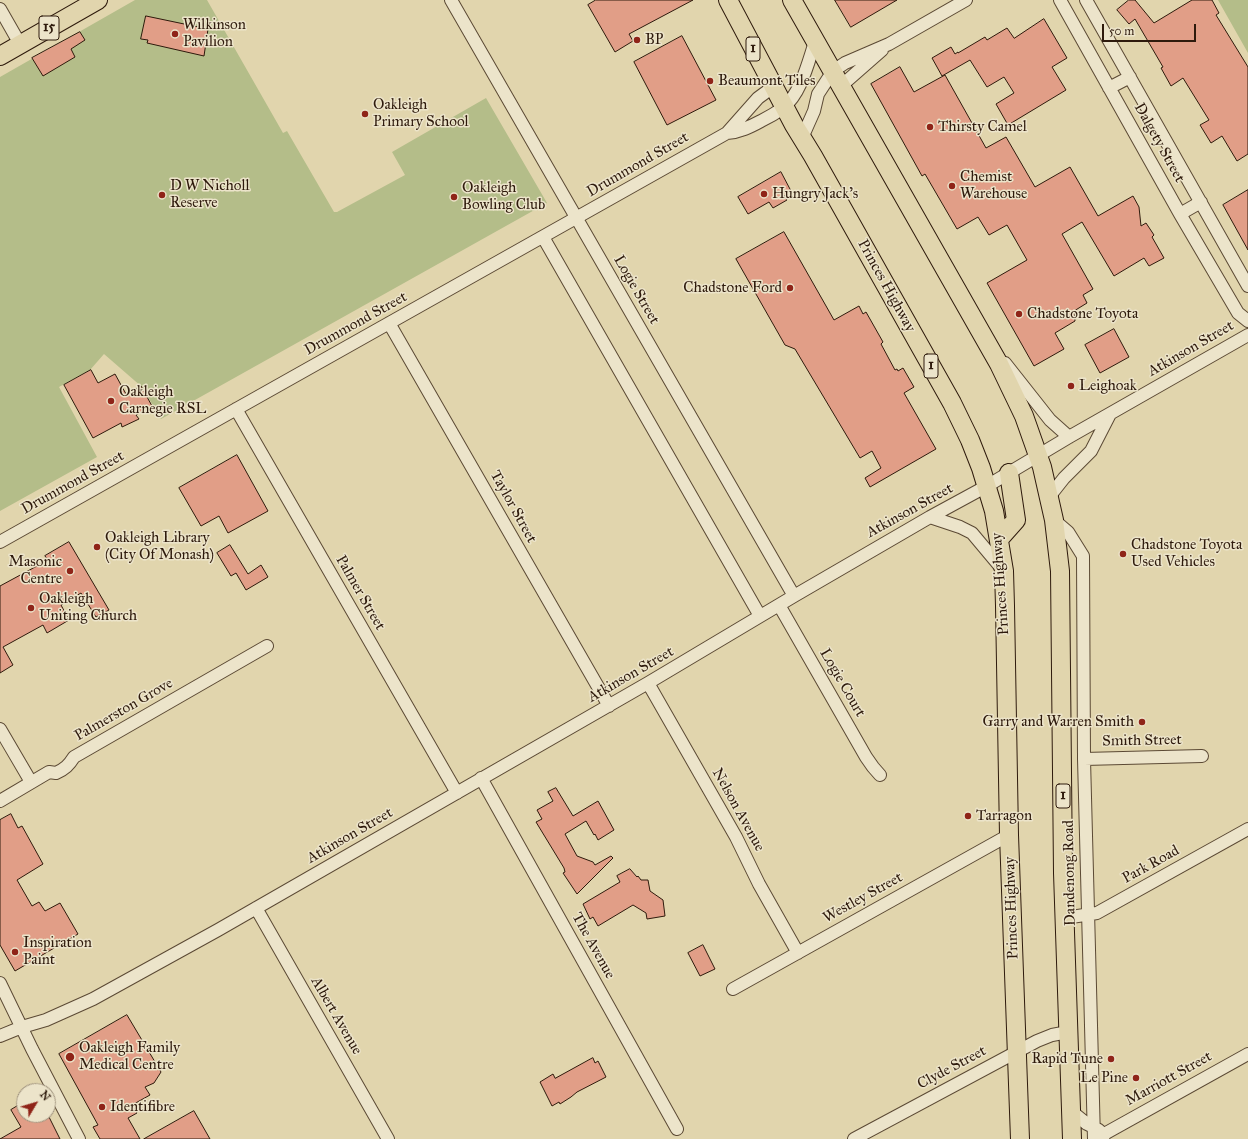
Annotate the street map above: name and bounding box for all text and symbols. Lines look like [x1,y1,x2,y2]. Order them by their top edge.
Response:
road number: 15 [39,16,59,40]
place label: Wilkinson Pavilion [183,16,246,51]
scale bar [1104,16,1198,42]
text: 50 m [1109,24,1134,38]
marker: Wilkinson Pavilion [170,29,180,39]
place label: BP [645,31,663,49]
marker: BP [632,35,642,45]
road number: 1 [746,37,760,61]
place label: Beaumont Tiles [718,72,815,90]
marker: Beaumont Tiles [705,76,715,86]
place label: Oakleigh Primary School [373,96,469,131]
street label: Dalgety Street [1130,100,1188,186]
marker: Oakleigh Primary School [360,109,370,119]
place label: Thirsty Camel [938,118,1027,136]
marker: Thirsty Camel [925,122,935,132]
street label: Drummond Street [584,129,692,201]
place label: Chemist Warehouse [960,168,1027,203]
place label: D W Nicholl Reserve [170,177,250,212]
place label: Oakleigh Bowling Club [462,179,545,214]
marker: Chemist Warehouse [947,181,957,191]
place label: Hungry Jack's [772,185,858,203]
marker: Hungry Jack's [759,189,769,199]
marker: D W Nicholl Reserve [157,190,167,200]
marker: Oakleigh Bowling Club [449,192,459,202]
street label: Princes Highway [853,237,919,335]
street label: Logie Street [609,252,663,328]
place label: Chadstone Ford [683,279,782,297]
marker: Chadstone Ford [785,283,795,293]
street label: Drummond Street [302,288,410,360]
place label: Chadstone Toyota [1027,305,1138,323]
marker: Chadstone Toyota [1014,309,1024,319]
street label: Atkinson Street [1145,317,1237,381]
road number: 1 [924,354,938,378]
place label: Leighoak [1079,377,1137,395]
marker: Leighoak [1066,381,1076,391]
place label: Oakleigh Carnegie RSL [119,383,206,418]
marker: Oakleigh Carnegie RSL [106,396,116,406]
street label: Drummond Street [19,447,127,519]
street label: Taylor Street [486,468,540,546]
street label: Atkinson Street [864,480,956,542]
place label: Oakleigh Library (City Of Monash) [105,529,214,564]
street label: Princes Highway [988,532,1014,636]
place label: Chadstone Toyota Used Vehicles [1131,536,1242,571]
marker: Oakleigh Library (City Of Monash) [92,542,102,552]
marker: Chadstone Toyota Used Vehicles [1118,549,1128,559]
street label: Palmer Street [331,552,389,634]
place label: Masonic Centre [9,553,62,588]
marker: Masonic Centre [65,566,75,576]
place label: Oakleigh Uniting Church [39,590,137,625]
marker: Oakleigh Uniting Church [26,603,36,613]
street label: Atkinson Street [585,643,677,707]
street label: Logie Court [815,646,869,720]
street label: Palmerston Grove [72,675,176,745]
place label: Garry and Warren Smith [982,713,1134,731]
marker: Garry and Warren Smith [1137,717,1147,727]
street label: Smith Street [1102,731,1182,751]
street label: Nelson Avenue [708,765,768,855]
road number: 1 [1056,784,1070,808]
street label: Atkinson Street [304,804,396,868]
place label: Tarragon [976,807,1032,825]
marker: Tarragon [963,811,973,821]
street label: Dandenong Road [1060,820,1080,926]
street label: Park Road [1119,842,1183,888]
street label: Princes Highway [1001,856,1023,960]
street label: Westley Street [820,869,906,927]
street label: The Avenue [567,910,619,982]
place label: Inspiration Paint [23,934,92,969]
marker: Inspiration Paint [10,947,20,957]
street label: Albert Avenue [306,974,366,1058]
place label: Oakleigh Family Medical Centre [79,1039,180,1074]
street label: Clyde Street [915,1042,989,1094]
street label: Marriott Street [1123,1048,1215,1110]
place label: Rapid Tune [1031,1050,1103,1068]
marker: Oakleigh Family Medical Centre [64,1051,76,1063]
marker: Rapid Tune [1106,1054,1116,1064]
place label: Le Pine [1080,1069,1128,1087]
marker: Le Pine [1131,1073,1141,1083]
north arrow [16,1083,56,1123]
text: N [37,1088,53,1104]
place label: Identifibre [110,1098,175,1116]
marker: Identifibre [97,1102,107,1112]

